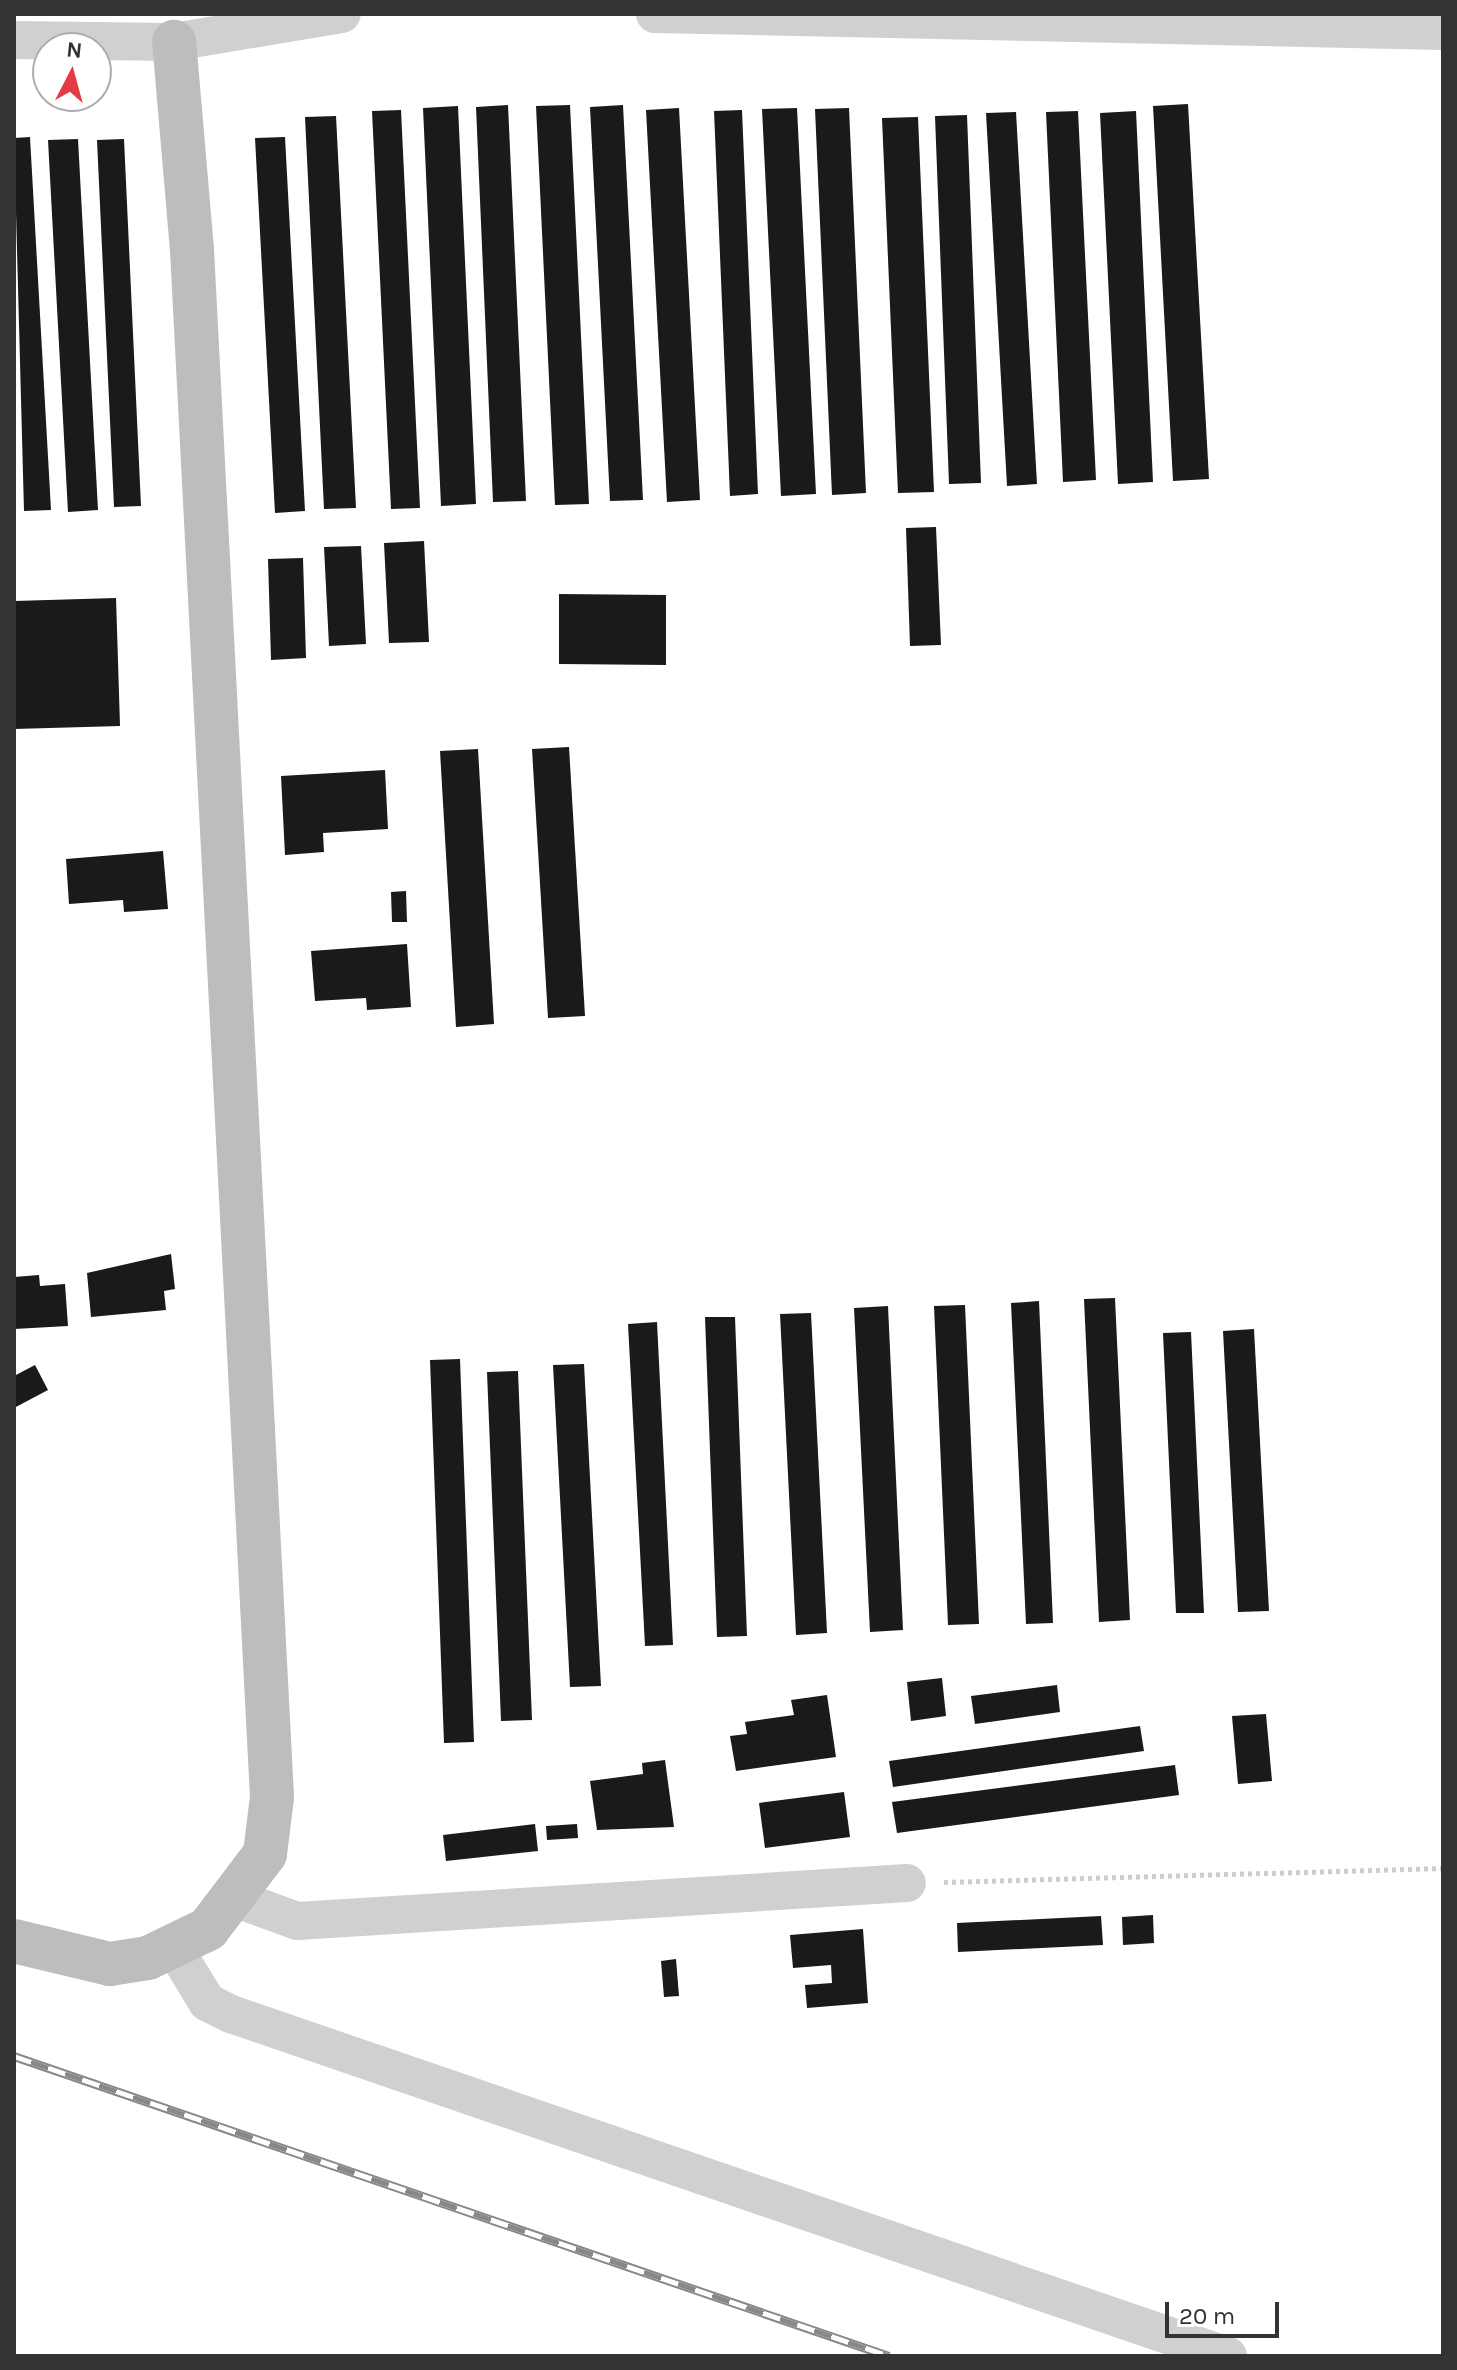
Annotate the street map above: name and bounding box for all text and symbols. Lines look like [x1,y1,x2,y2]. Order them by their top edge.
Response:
north arrow [32,32,112,112]
text: N [65,36,84,64]
scale bar [1169,2286,1283,2336]
text: 20 m [1179,2302,1235,2330]

